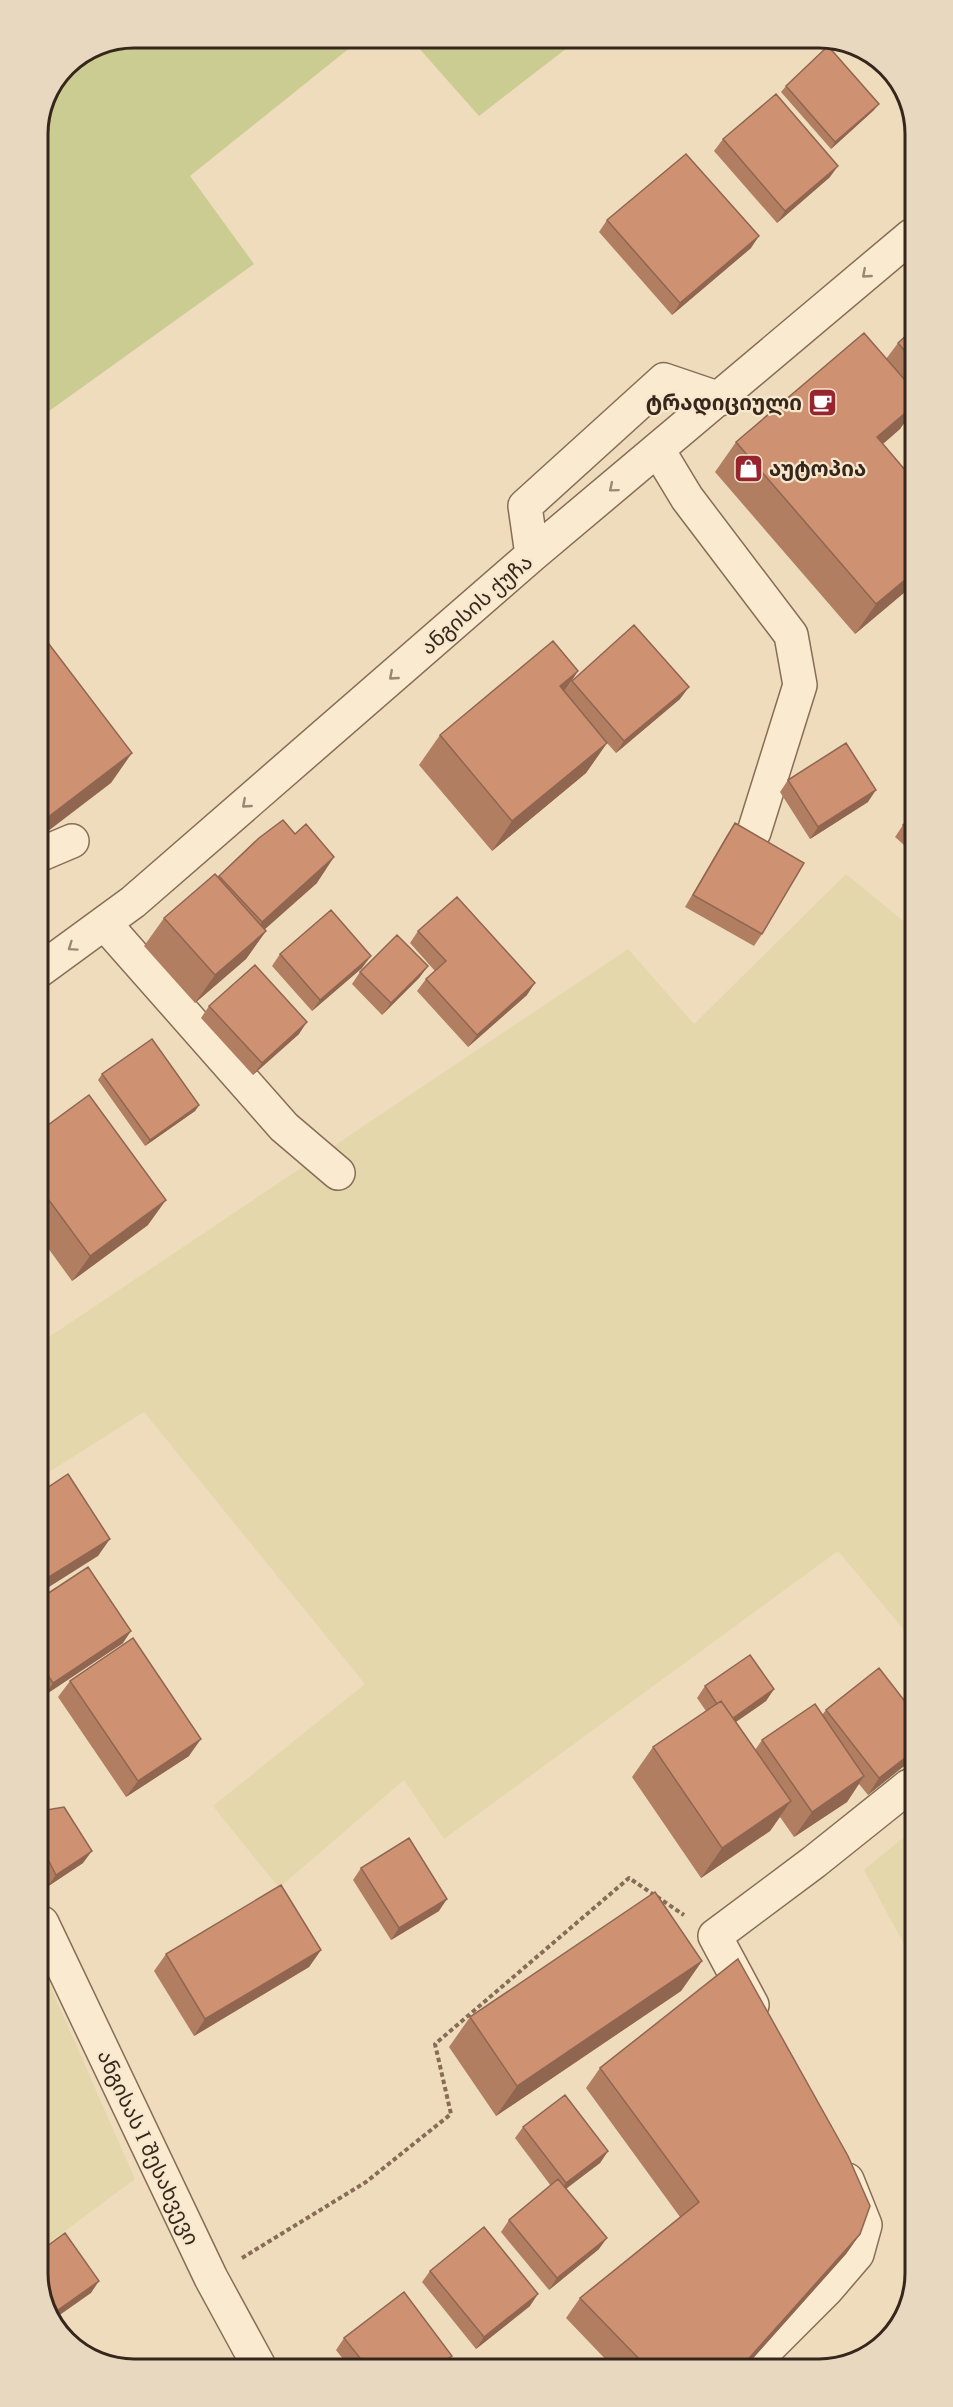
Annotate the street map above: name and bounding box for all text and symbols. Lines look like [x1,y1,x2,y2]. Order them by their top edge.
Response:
one-way arrow [862,267,873,278]
cafe icon: ტრადიციული [807,386,839,418]
place label: ტრადიციული [646,388,802,416]
shop icon: აუტოპია [732,452,764,484]
place label: აუტოპია [769,454,866,482]
one-way arrow [609,481,620,492]
street label: ანგისის ქუჩა [414,548,538,660]
one-way arrow [389,669,400,680]
one-way arrow [242,797,253,808]
one-way arrow [68,940,79,951]
street label: ანგისას I შესახვევი [91,2045,207,2249]

